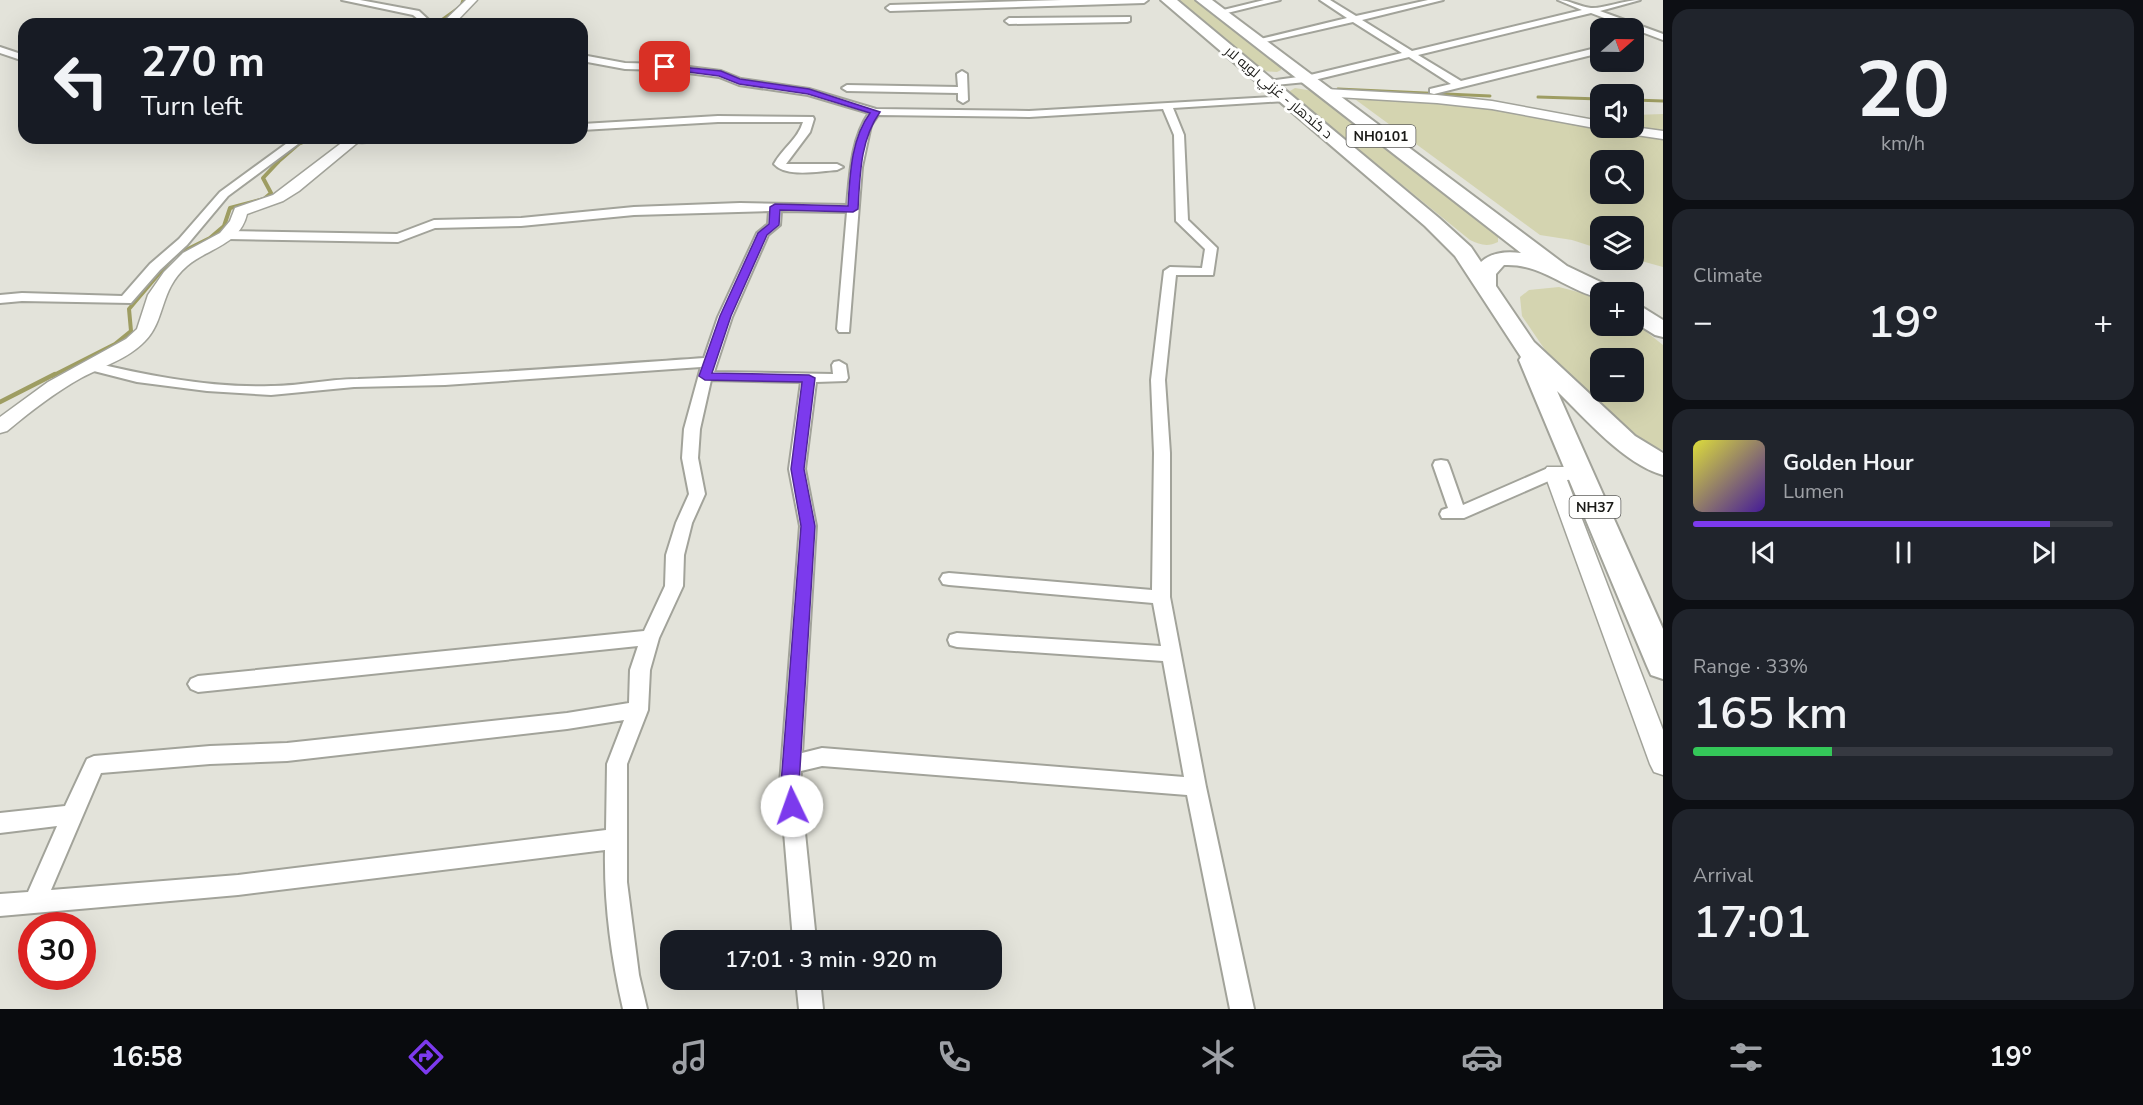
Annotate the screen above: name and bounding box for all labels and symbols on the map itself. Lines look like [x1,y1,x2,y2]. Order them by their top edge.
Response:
north arrow [1590,18,1644,72]
pin [639,41,690,92]
street label: د کندهار - غزني لويه لار [1219,41,1337,145]
road number: NH0101 [1346,125,1416,147]
road number: NH37 [1570,496,1620,518]
position arrow [760,774,824,838]
speed limit sign: 30 [18,912,96,990]

